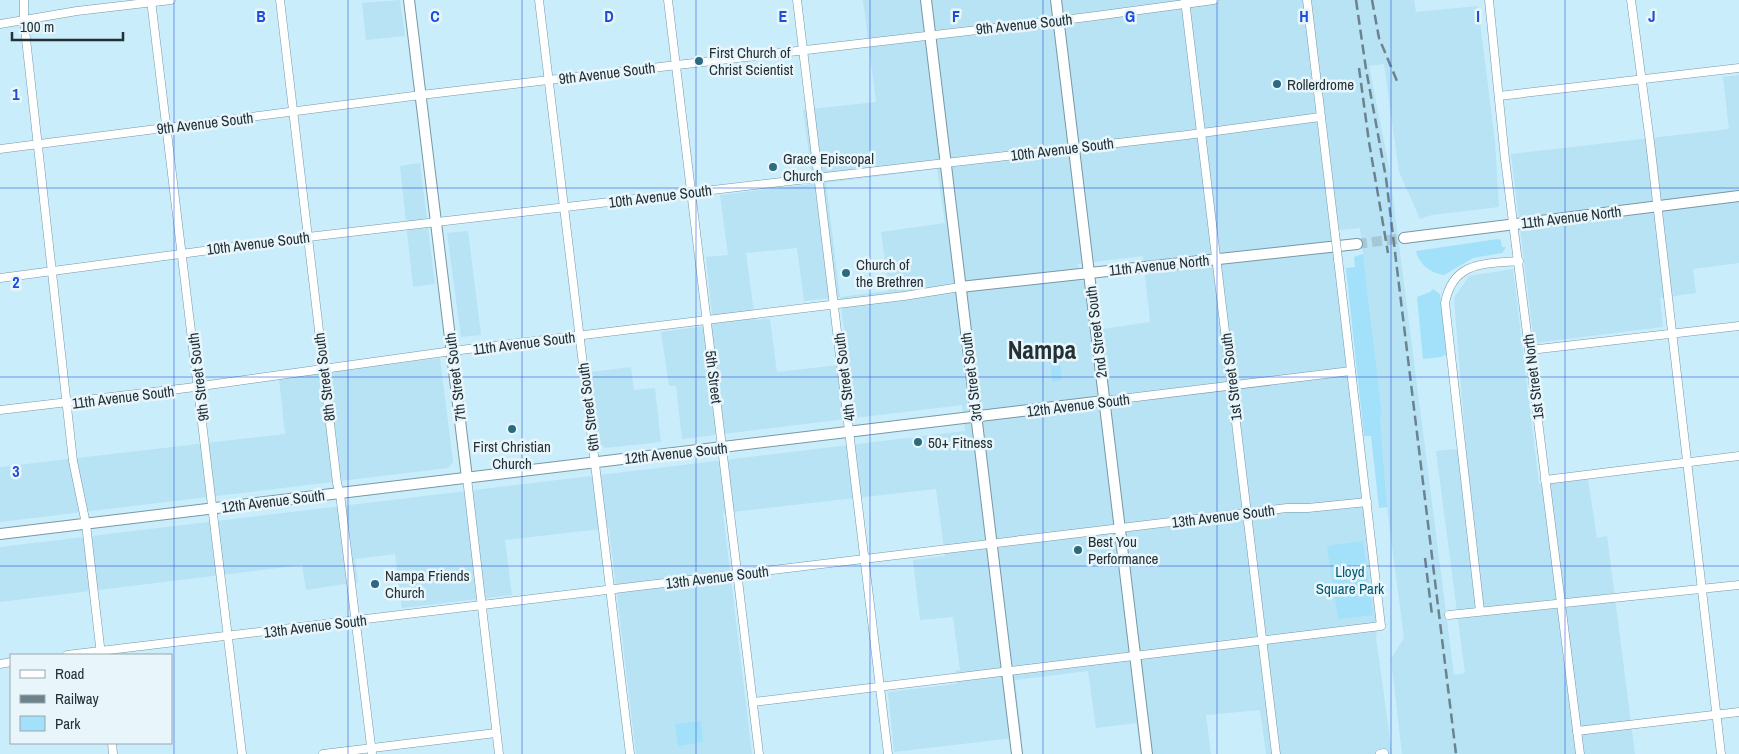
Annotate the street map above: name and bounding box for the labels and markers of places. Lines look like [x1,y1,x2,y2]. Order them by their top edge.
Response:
place label: First Church of Christ Scientist [709,42,794,80]
marker: First Church of Christ Scientist [693,55,705,67]
place label: Rollerdrome [1287,74,1354,95]
marker: Rollerdrome [1271,78,1283,90]
place label: Grace Episcopal Church [783,148,874,186]
marker: Grace Episcopal Church [767,161,779,173]
place label: Church of the Brethren [856,254,924,292]
marker: Church of the Brethren [840,267,852,279]
marker: First Christian Church [506,423,518,435]
place label: 50+ Fitness [928,432,993,453]
place label: First Christian Church [473,436,551,474]
marker: 50+ Fitness [912,436,924,448]
place label: Best You Performance [1088,531,1159,569]
marker: Best You Performance [1072,544,1084,556]
place label: Nampa Friends Church [385,565,470,603]
marker: Nampa Friends Church [369,578,381,590]

